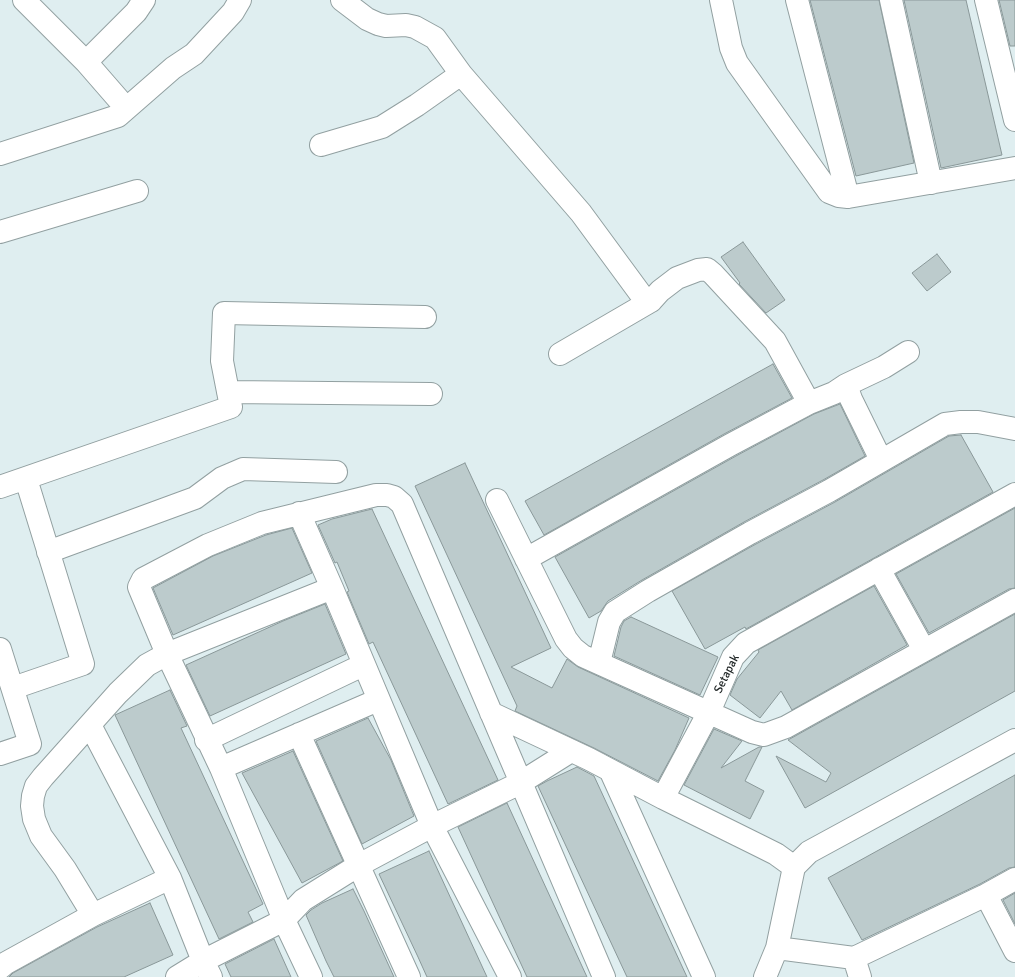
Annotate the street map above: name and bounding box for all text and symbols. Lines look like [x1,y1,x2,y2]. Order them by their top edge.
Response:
street label: Setapak [711,652,743,696]

